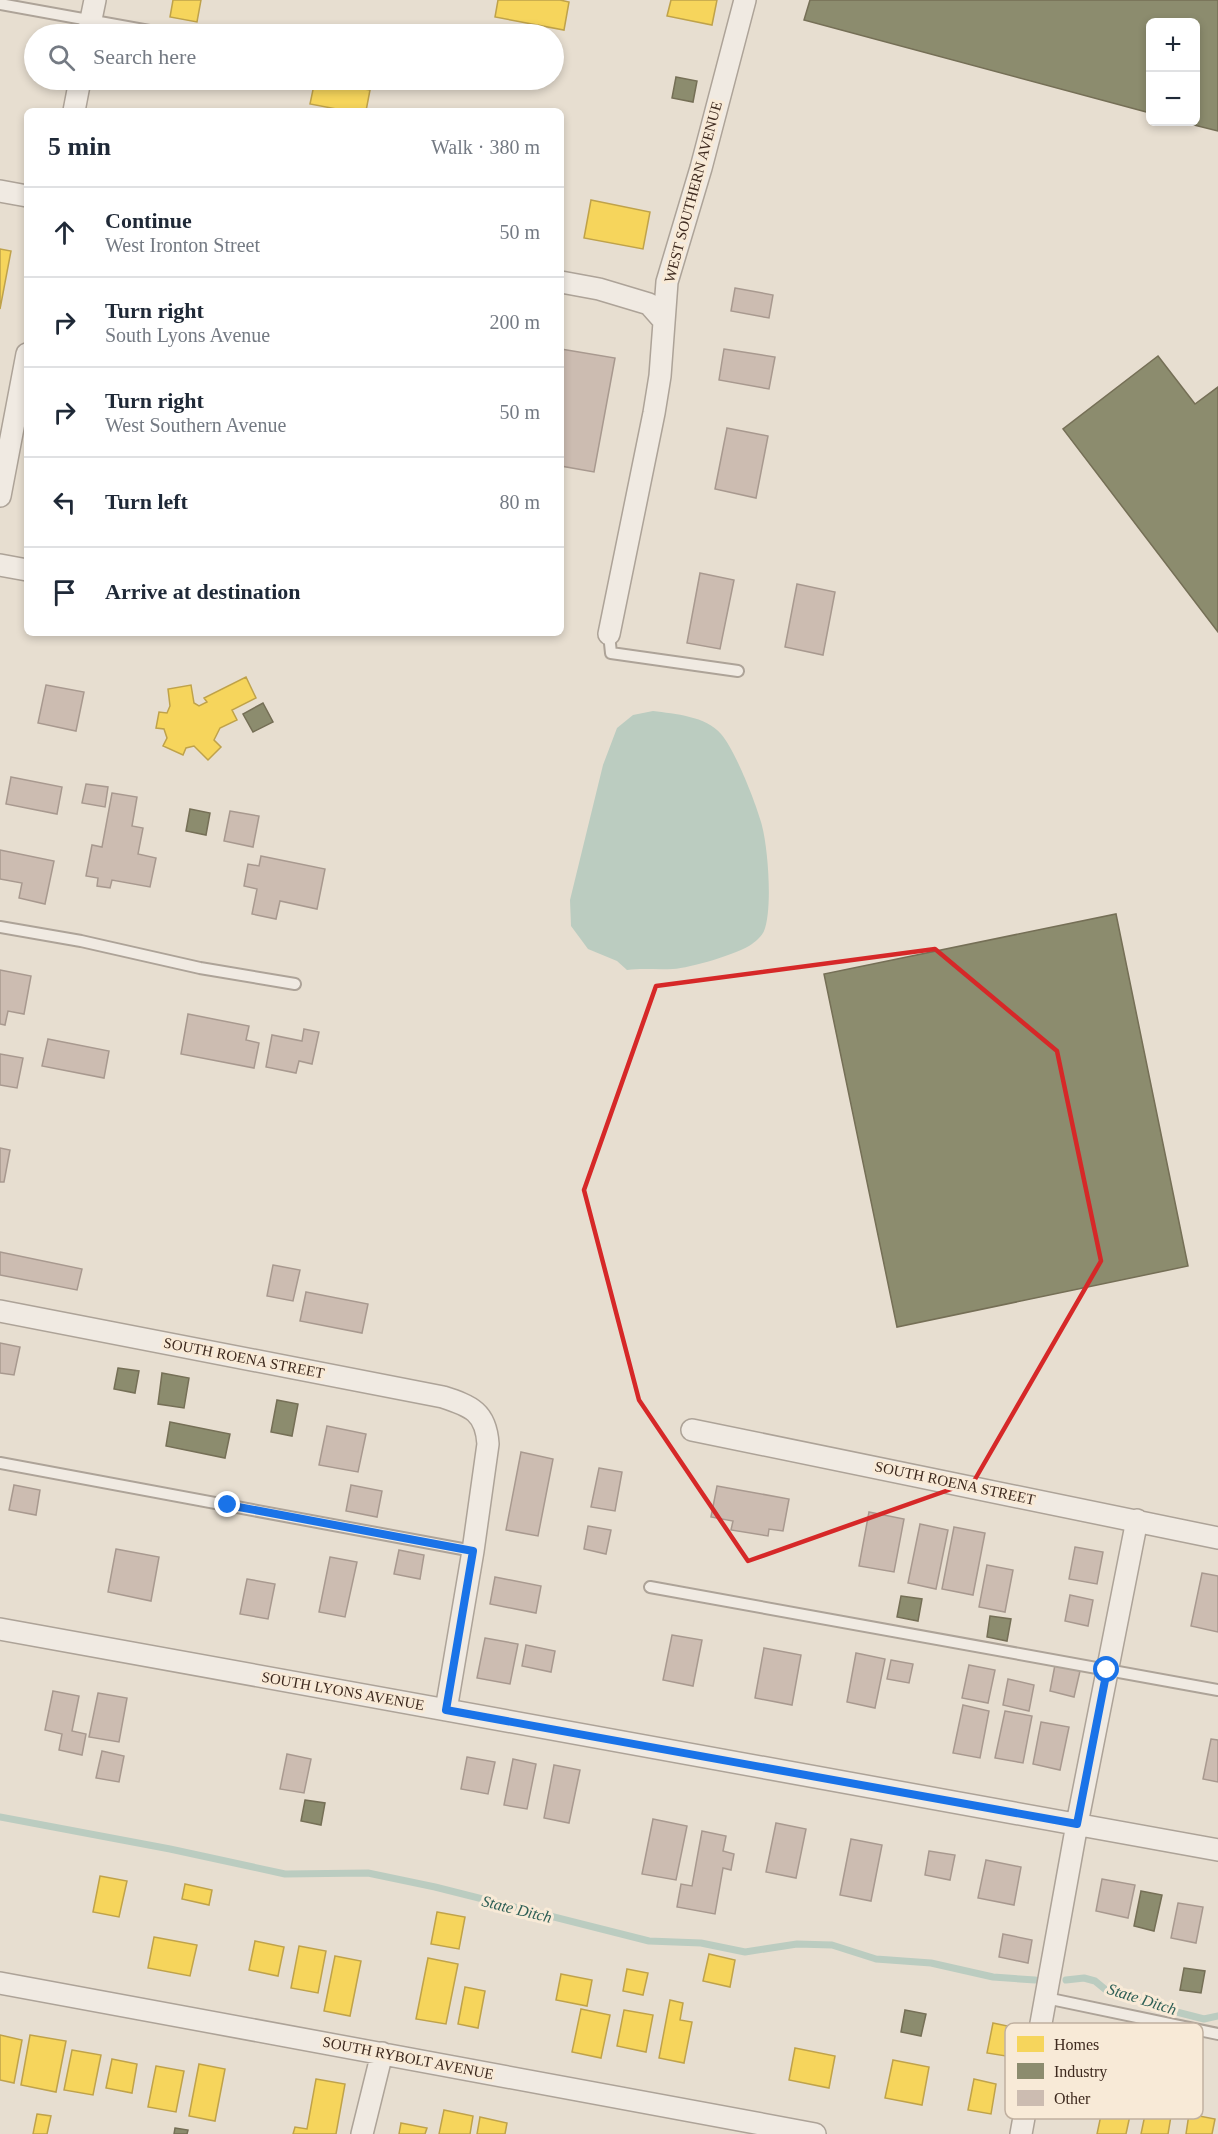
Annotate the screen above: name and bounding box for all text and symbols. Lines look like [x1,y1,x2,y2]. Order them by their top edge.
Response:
map controls [1146,18,1200,126]
button: + [1146,18,1200,72]
search box [24,24,564,90]
icon: search [45,41,78,74]
text: Search here [93,44,196,69]
button: − [1146,72,1200,126]
street label: WEST SOUTHERN AVENUE [661,100,725,284]
text: 5 min [48,132,111,161]
text: Walk · 380 m [431,136,540,158]
text: Continue [105,208,192,233]
icon: ahead [48,216,81,249]
text: 50 m [499,221,540,243]
text: West Ironton Street [105,234,260,256]
text: Turn right [105,298,204,323]
icon: right [48,306,81,339]
text: 200 m [489,311,540,333]
text: South Lyons Avenue [105,324,270,346]
text: Turn right [105,388,204,413]
icon: right [48,396,81,429]
text: 50 m [499,401,540,423]
text: West Southern Avenue [105,414,286,436]
icon: left [48,486,81,519]
text: Turn left [105,489,188,514]
text: 80 m [499,491,540,513]
icon: arrive [48,576,81,609]
text: Arrive at destination [105,579,301,604]
street label: SOUTH ROENA STREET [162,1335,326,1381]
street label: SOUTH ROENA STREET [873,1458,1037,1508]
route end [214,1491,240,1517]
route start [1093,1656,1119,1682]
street label: SOUTH LYONS AVENUE [260,1669,426,1713]
water label: State Ditch [480,1892,554,1926]
water label: State Ditch [1105,1980,1179,2018]
legend [1005,2023,1203,2119]
street label: SOUTH RYBOLT AVENUE [321,2034,495,2082]
text: Homes [1054,2036,1099,2053]
text: Industry [1054,2063,1107,2081]
text: Other [1054,2090,1091,2107]

